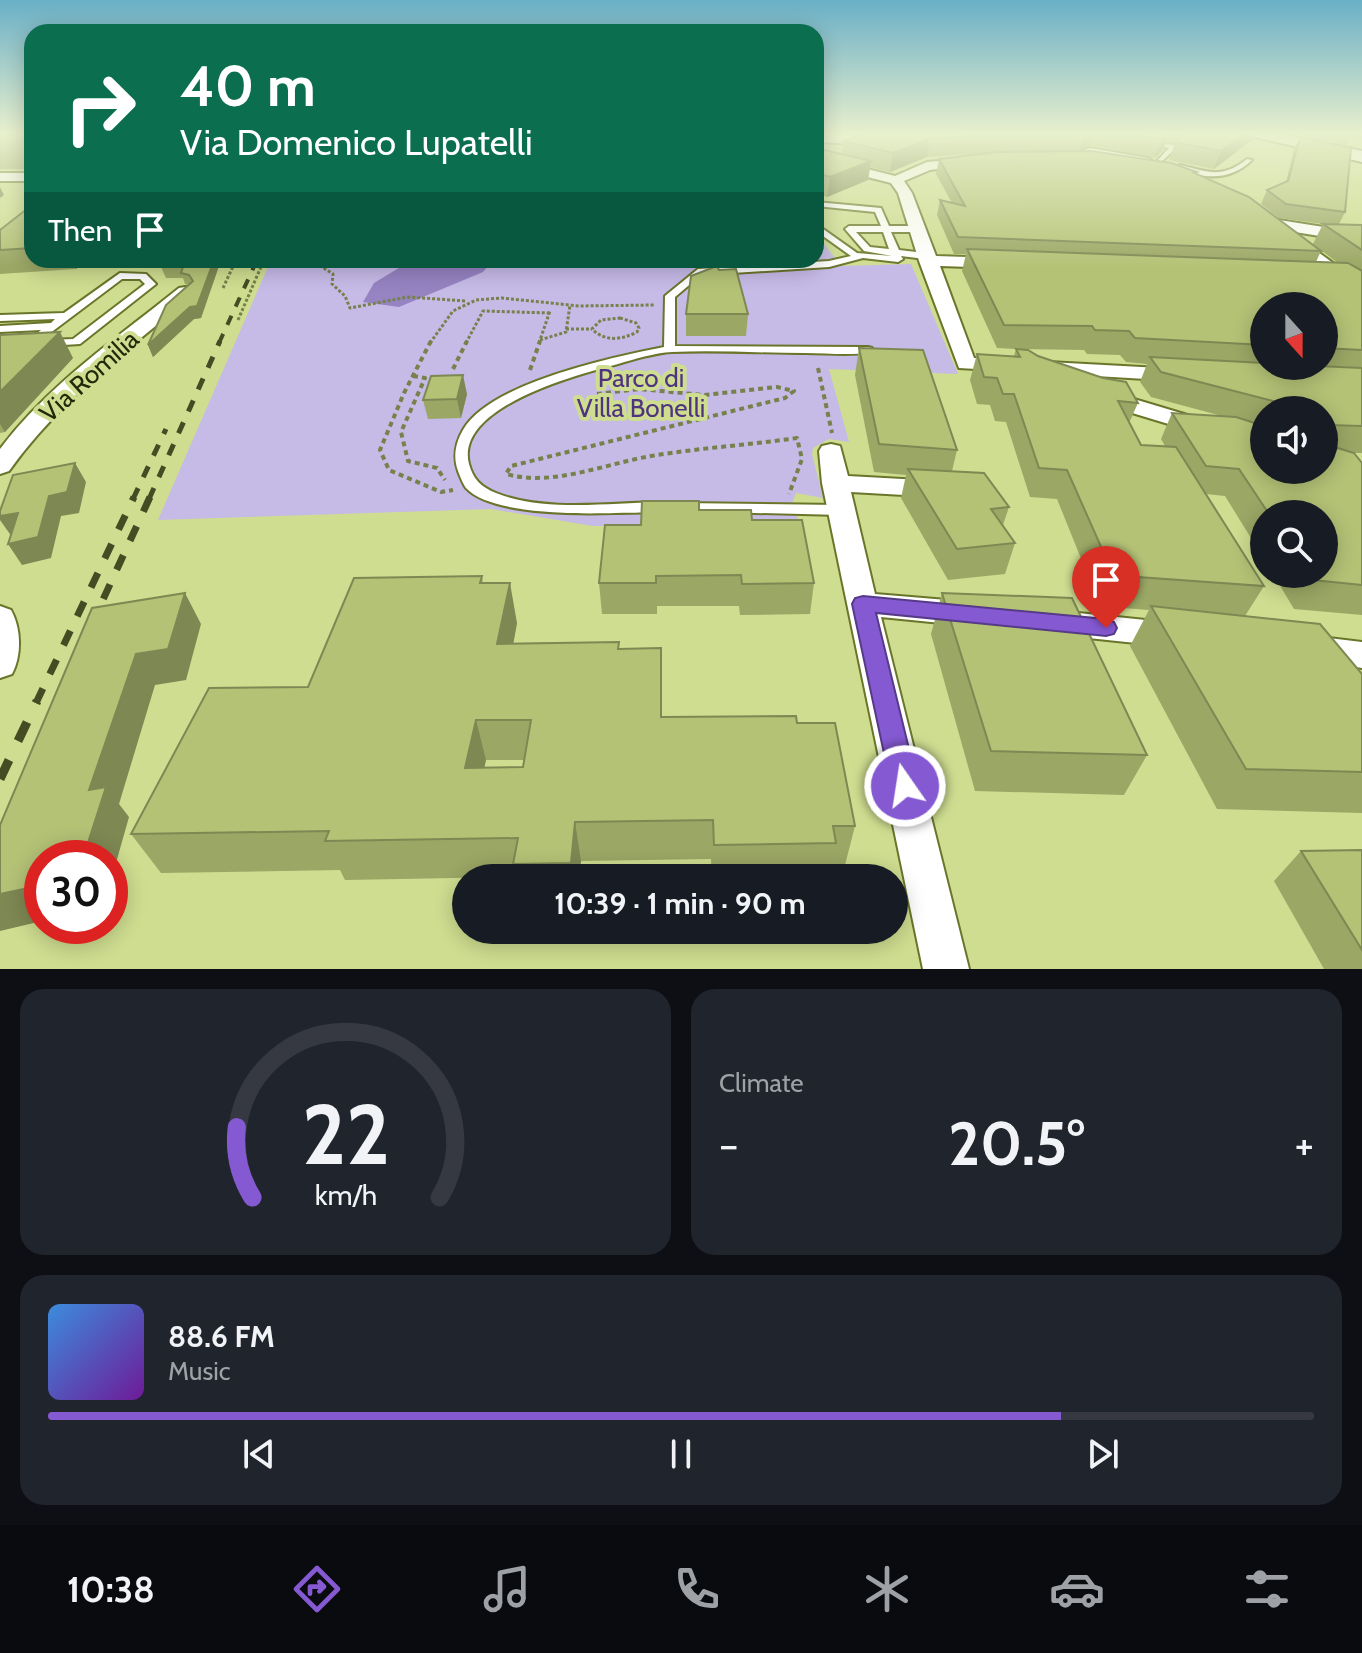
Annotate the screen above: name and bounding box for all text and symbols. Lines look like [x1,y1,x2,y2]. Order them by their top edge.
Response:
text: 40 m [180,52,316,120]
icon: right [48,56,152,160]
text: Via Domenico Lupatelli [180,120,533,164]
icon: arrive [128,208,172,252]
text: Then [48,212,112,249]
north arrow [1250,292,1338,380]
map controls [1250,292,1338,588]
street label: Via Romilia [33,323,146,429]
park label: Parco di Villa Bonelli [577,362,705,424]
button: sound [1250,396,1338,484]
button: search [1250,500,1338,588]
pin [1072,546,1140,628]
icon: arrive [1084,558,1128,602]
position arrow [863,744,947,828]
speed limit sign: 30 [24,840,128,944]
text: 10:39 · 1 min · 90 m [554,885,806,922]
text: Climate [719,1067,804,1099]
text: 22 [301,1084,390,1185]
text: 20.5° [948,1107,1085,1180]
text: − [719,1118,738,1171]
text: + [1295,1118,1314,1171]
text: km/h [314,1177,377,1212]
text: 88.6 FM [168,1318,275,1355]
text: Music [168,1355,231,1387]
icon: previous [237,1432,281,1476]
icon: pause [659,1432,703,1476]
icon: next [1081,1432,1125,1476]
icon: directions [289,1561,345,1617]
icon: music [479,1561,535,1617]
icon: phone [669,1561,725,1617]
icon: climate [859,1561,915,1617]
icon: car [1049,1561,1105,1617]
icon: filters [1239,1561,1295,1617]
text: 10:38 [67,1567,155,1611]

